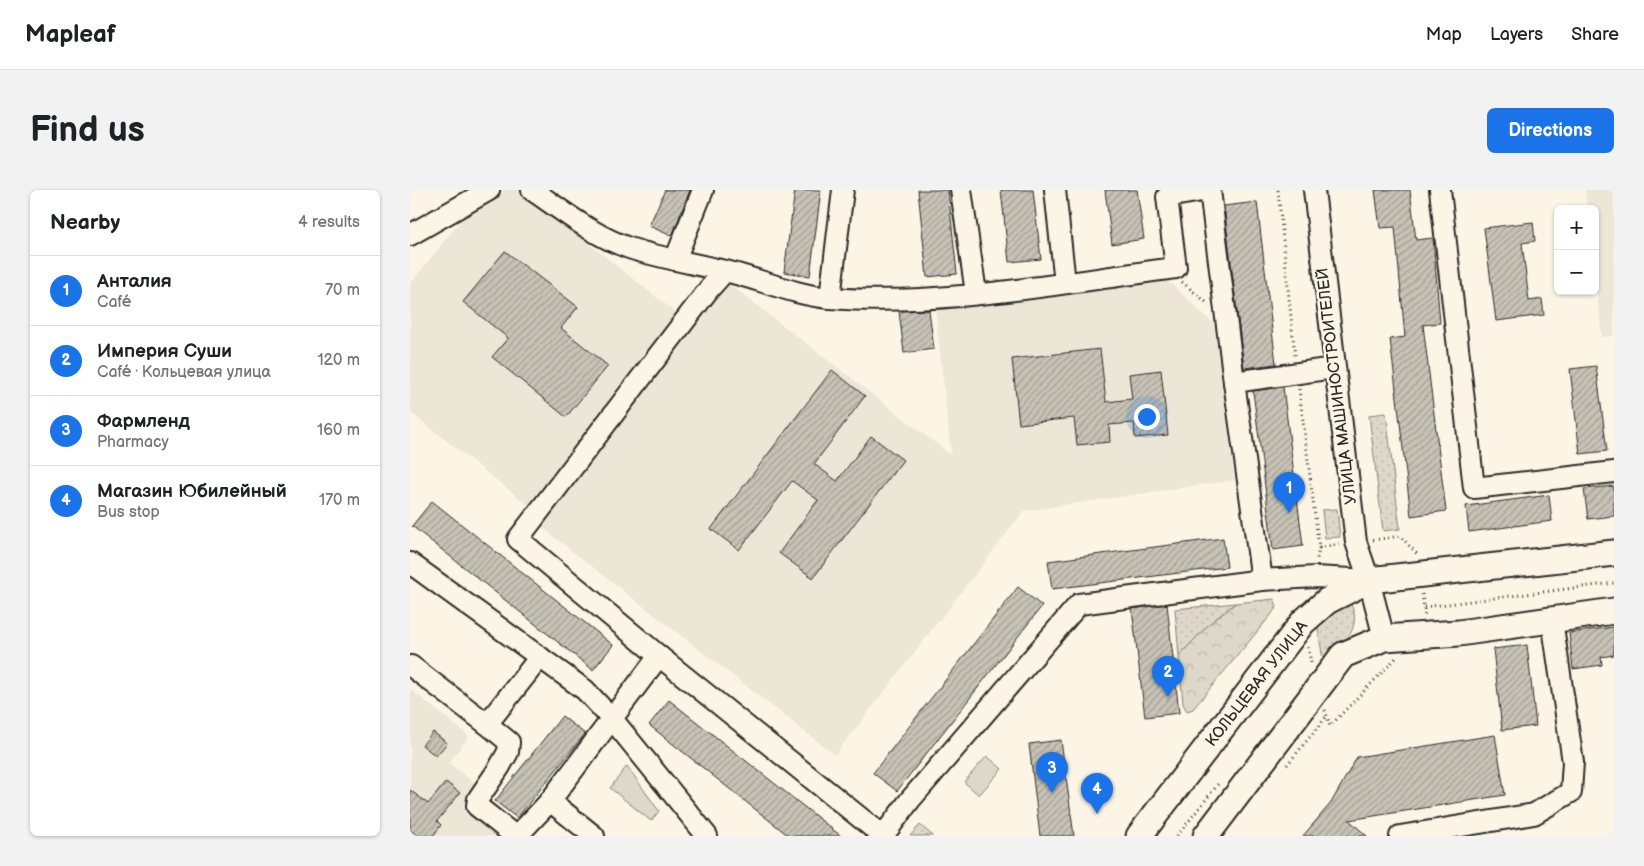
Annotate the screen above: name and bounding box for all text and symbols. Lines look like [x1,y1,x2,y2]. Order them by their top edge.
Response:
text: Mapleaf [25,20,116,49]
text: Map [1426,24,1462,45]
text: Layers [1490,24,1543,45]
text: Share [1571,24,1619,45]
button: Directions [1487,108,1614,153]
text: Find us [30,109,145,152]
map controls [1554,205,1599,295]
button: + [1554,205,1599,250]
text: Nearby [50,210,120,235]
text: 4 results [298,213,360,232]
button: − [1554,250,1599,295]
street label: УЛИЦА МАШИНОСТРОИТЕЛЕЙ [1313,267,1361,505]
text: Анталия [97,270,172,293]
text: 1 [63,281,69,300]
text: 70 m [325,281,360,300]
text: Café [97,293,131,312]
text: Империя Суши [97,340,232,363]
text: 2 [61,351,71,370]
text: 120 m [317,351,360,370]
text: Café · Кольцевая улица [97,363,271,382]
your location [1134,404,1160,430]
text: Фармленд [97,410,190,433]
text: 3 [61,421,71,440]
text: 160 m [317,421,360,440]
text: Pharmacy [97,433,169,452]
pin: 1 [1273,472,1305,513]
text: Магазин Юбилейный [97,480,287,503]
text: 4 [61,491,71,510]
text: 170 m [319,491,360,510]
text: Bus stop [97,503,160,522]
street label: КОЛЬЦЕВАЯ УЛИЦА [1202,617,1312,751]
pin: 2 [1152,656,1184,697]
pin: 3 [1036,752,1068,793]
pin: 4 [1081,773,1113,814]

